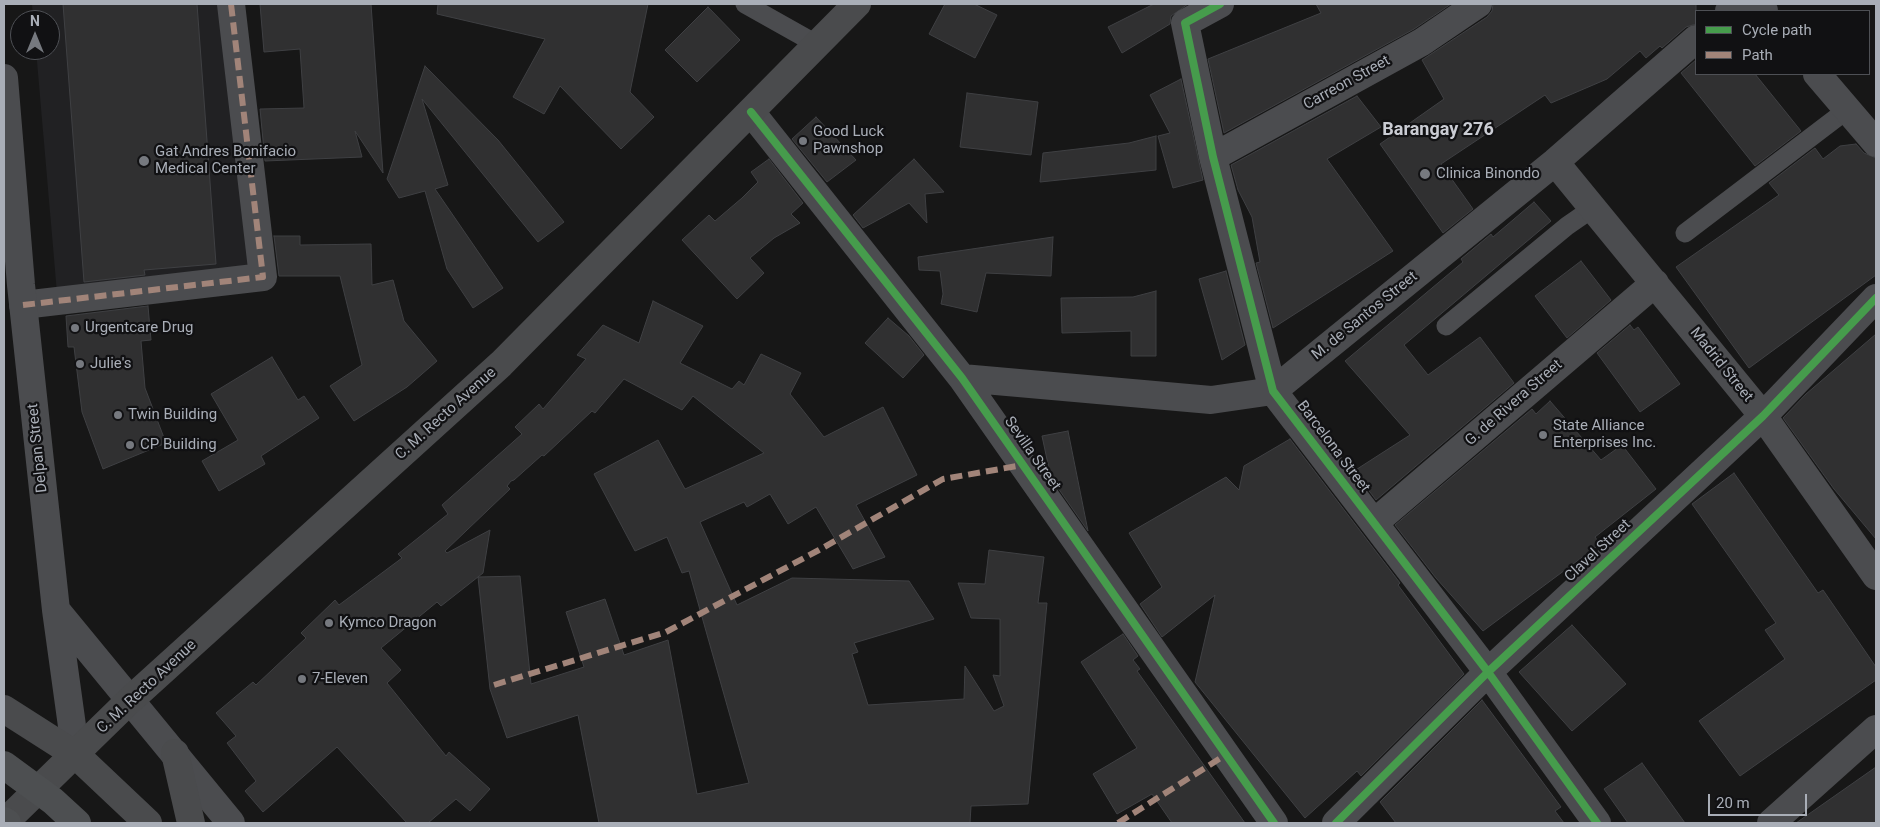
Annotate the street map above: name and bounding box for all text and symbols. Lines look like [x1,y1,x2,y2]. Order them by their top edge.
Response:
north arrow [10,10,60,60]
legend [1695,10,1870,75]
text: N [30,13,40,29]
text: Cycle path [1742,21,1812,39]
text: Path [1742,46,1773,64]
street label: Carreon Street [1301,52,1393,114]
district label: Barangay 276 [1382,119,1494,141]
place label: Good Luck Pawnshop [813,123,884,158]
marker: Good Luck Pawnshop [797,135,809,147]
place label: Gat Andres Bonifacio Medical Center [155,143,296,178]
marker: Gat Andres Bonifacio Medical Center [137,154,151,168]
place label: Clinica Binondo [1436,165,1540,183]
marker: Clinica Binondo [1418,167,1432,181]
street label: M. de Santos Street [1309,268,1421,364]
place label: Urgentcare Drug [85,319,193,337]
marker: Urgentcare Drug [69,322,81,334]
street label: Madrid Street [1686,324,1756,406]
place label: Julie's [90,355,131,373]
street label: G. de Rivera Street [1462,356,1566,450]
marker: Julie's [74,358,86,370]
street label: C. M. Recto Avenue [392,364,500,464]
street label: Barcelona Street [1293,398,1373,496]
street label: Delpan Street [24,403,52,493]
place label: Twin Building [128,406,217,424]
marker: Twin Building [112,409,124,421]
street label: Sevilla Street [1000,413,1064,495]
place label: State Alliance Enterprises Inc. [1553,417,1656,452]
marker: State Alliance Enterprises Inc. [1537,429,1549,441]
place label: CP Building [140,436,217,454]
marker: CP Building [124,439,136,451]
street label: Clavel Street [1561,516,1635,586]
place label: Kymco Dragon [339,614,437,632]
marker: Kymco Dragon [323,617,335,629]
street label: C. M. Recto Avenue [94,636,200,738]
place label: 7-Eleven [312,670,368,688]
marker: 7-Eleven [296,673,308,685]
scale bar [1710,784,1809,816]
text: 20 m [1716,794,1750,812]

